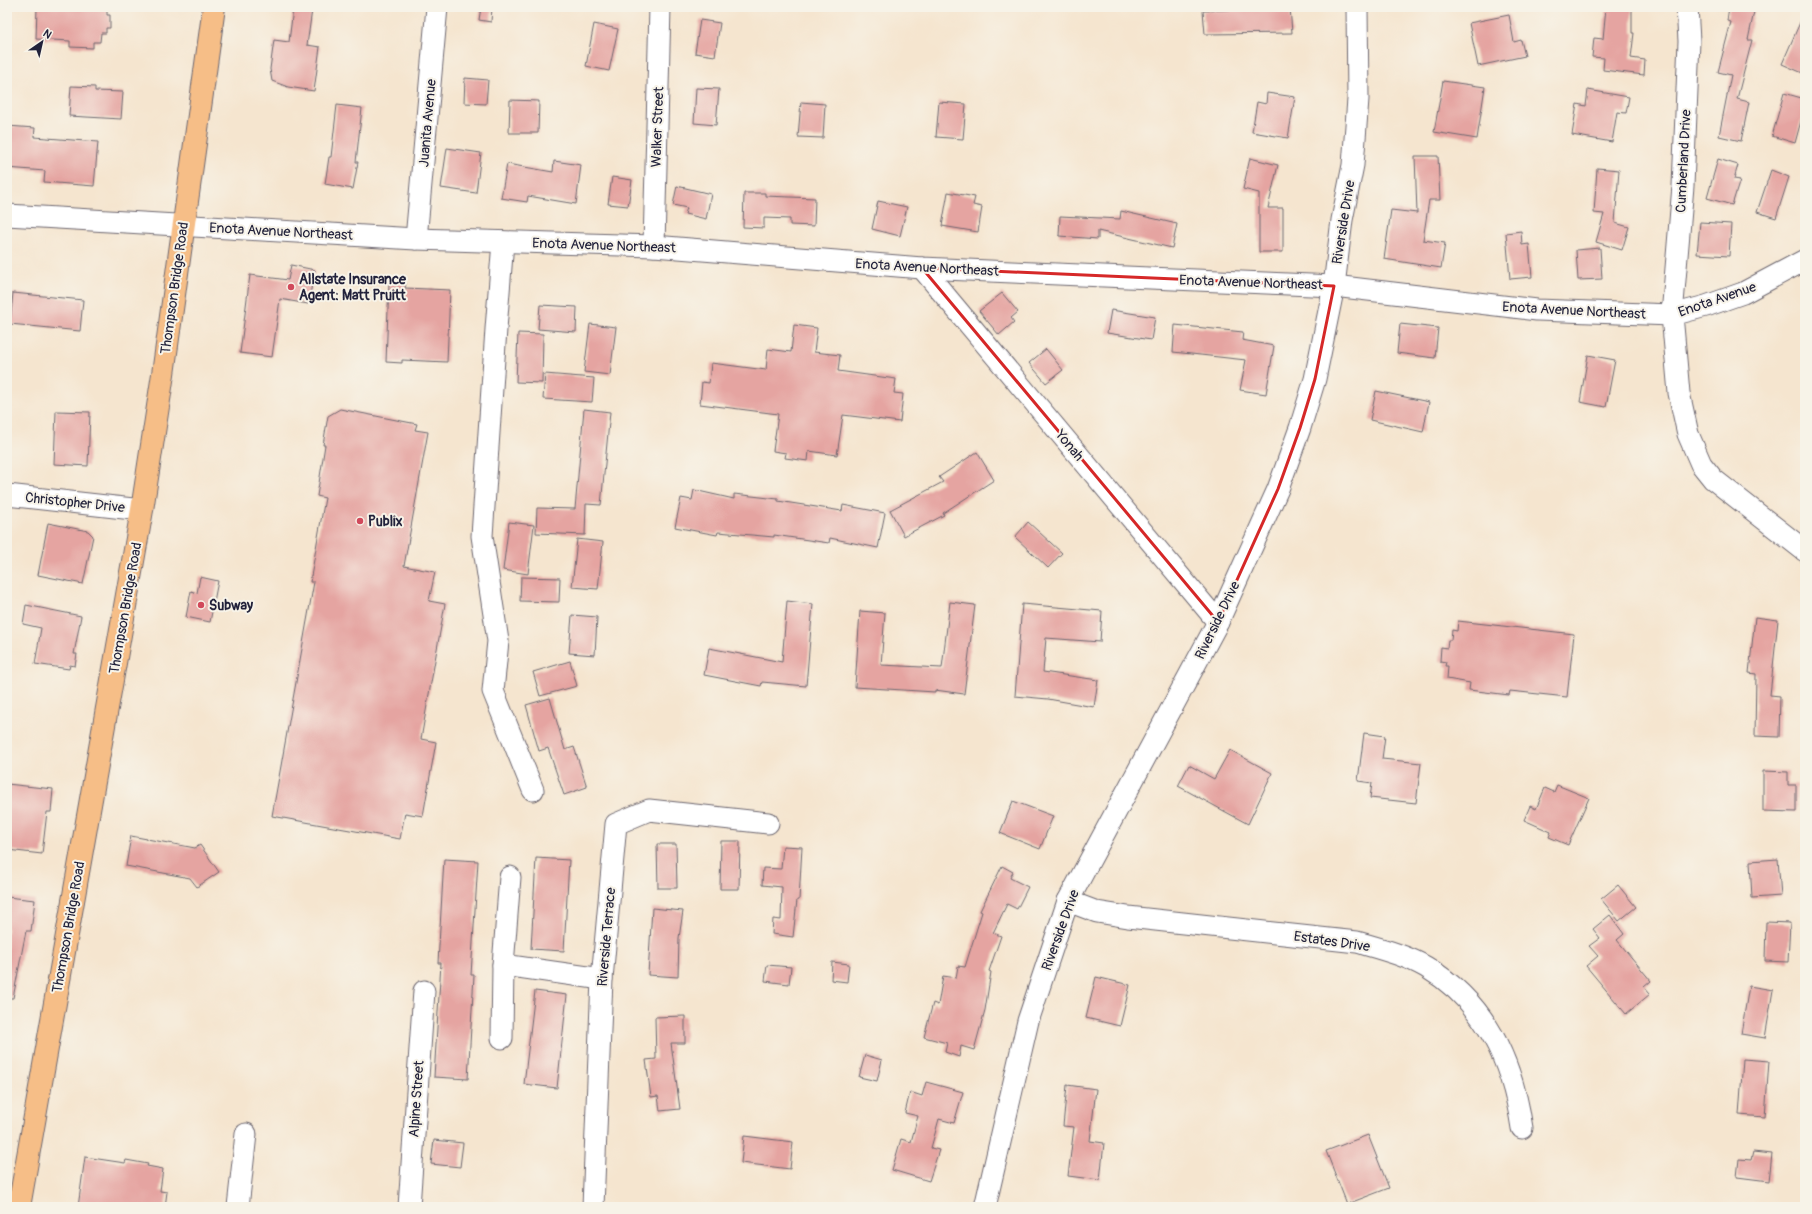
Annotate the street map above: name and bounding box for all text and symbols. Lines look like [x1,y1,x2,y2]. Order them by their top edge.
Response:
north arrow [22,22,62,62]
text: N [41,27,54,42]
street label: Juanita Avenue [415,78,440,168]
street label: Walker Street [648,86,667,168]
street label: Cumberland Drive [1672,109,1695,213]
street label: Riverside Drive [1328,179,1359,265]
street label: Enota Avenue Northeast [209,219,354,244]
street label: Thompson Bridge Road [157,221,192,355]
street label: Enota Avenue Northeast [532,234,676,257]
street label: Enota Avenue Northeast [855,255,1000,280]
place label: Allstate Insurance Agent: Matt Pruitt [299,271,407,304]
street label: Enota Avenue Northeast [1179,271,1323,294]
street label: Enota Avenue [1676,278,1758,321]
marker: Allstate Insurance Agent: Matt Pruitt [286,282,296,292]
street label: Enota Avenue Northeast [1502,298,1647,323]
street label: Yonah [1051,426,1087,464]
street label: Christopher Drive [24,489,126,516]
place label: Publix [368,513,402,530]
marker: Publix [355,516,365,526]
street label: Thompson Bridge Road [106,541,145,675]
street label: Riverside Drive [1191,578,1244,662]
place label: Subway [209,597,253,614]
marker: Subway [196,600,206,610]
street label: Thompson Bridge Road [49,860,88,994]
street label: Riverside Terrace [594,887,619,987]
street label: Riverside Drive [1038,887,1083,973]
street label: Estates Drive [1293,928,1371,955]
street label: Alpine Street [405,1060,428,1138]

